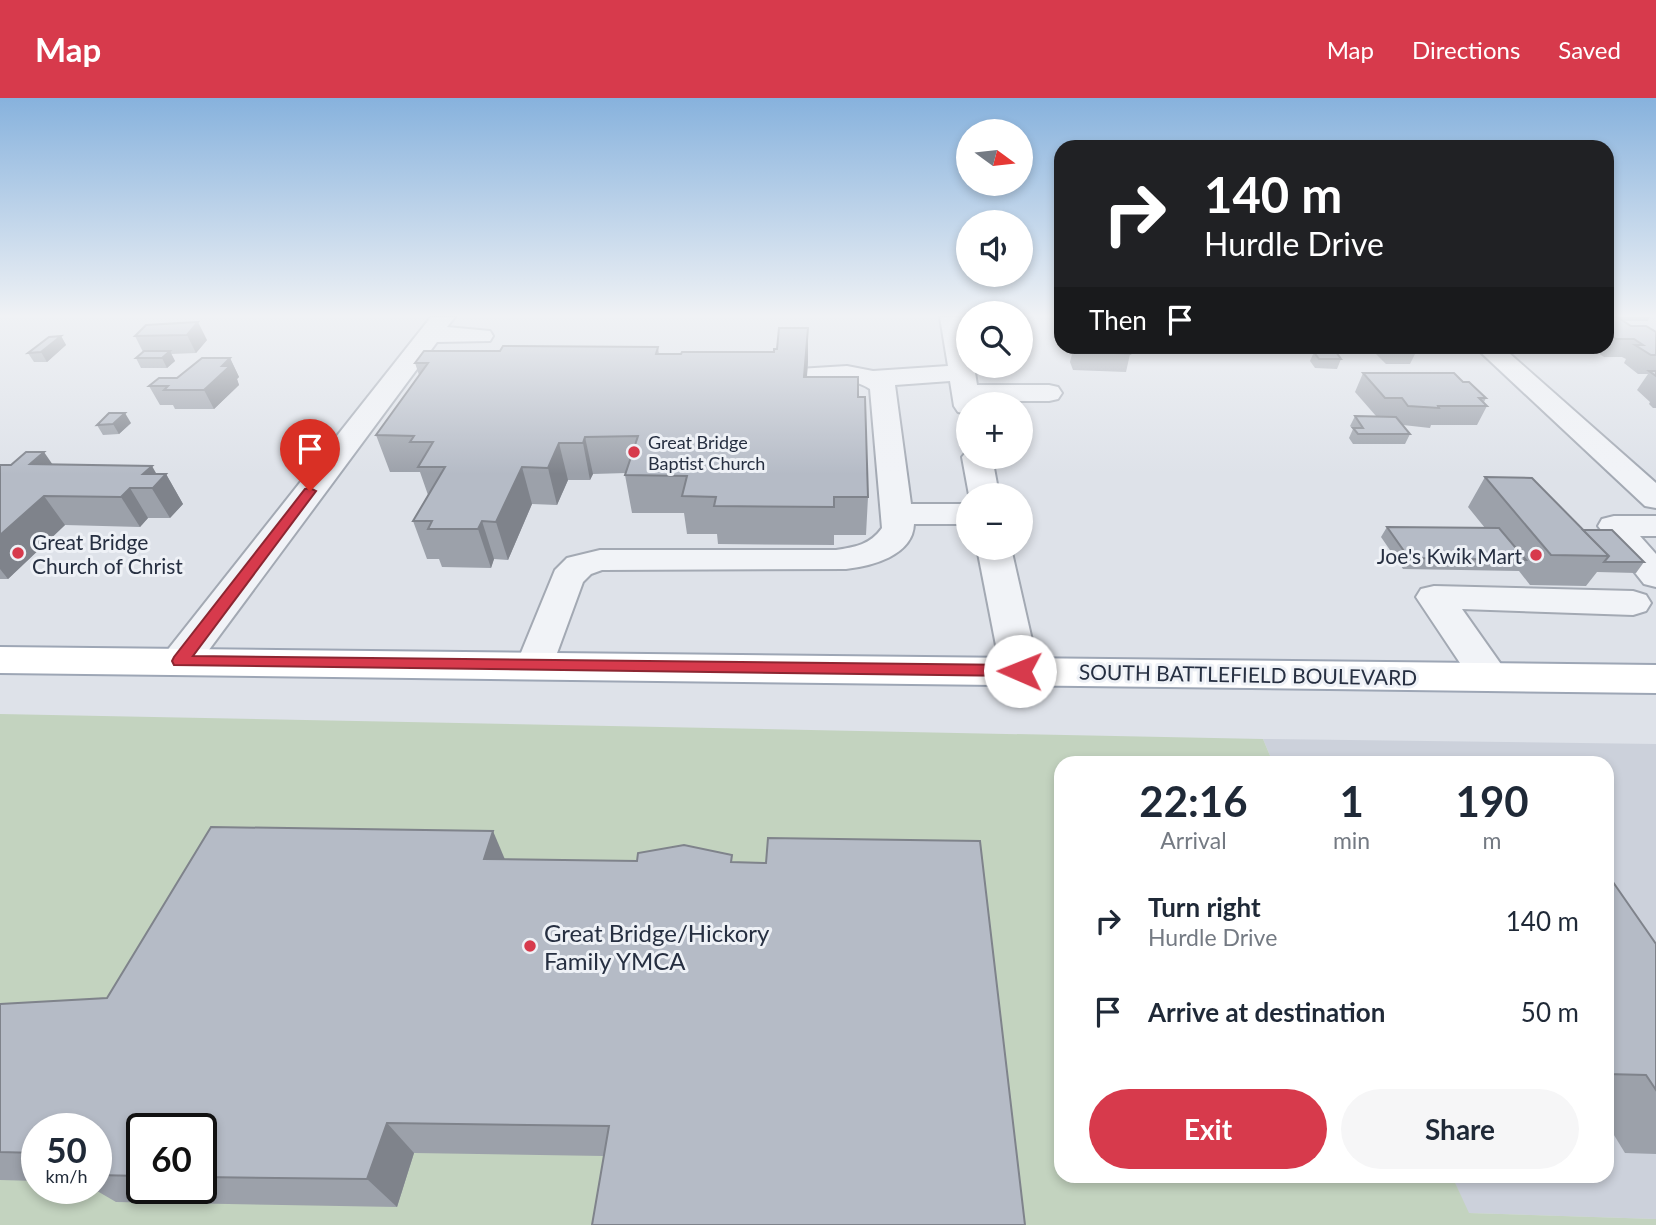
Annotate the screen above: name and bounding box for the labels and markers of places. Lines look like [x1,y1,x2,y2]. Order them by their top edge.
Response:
pin [280,419,340,491]
place label: Great Bridge Baptist Church [648,431,765,474]
marker: Great Bridge Baptist Church [626,444,642,460]
place label: Great Bridge Church of Christ [32,529,183,578]
place label: Joe's Kwik Mart [1377,543,1522,568]
marker: Great Bridge Church of Christ [10,545,26,561]
marker: Joe's Kwik Mart [1528,547,1544,563]
place label: Great Bridge/Hickory Family YMCA [544,918,770,975]
marker: Great Bridge/Hickory Family YMCA [522,938,538,954]

